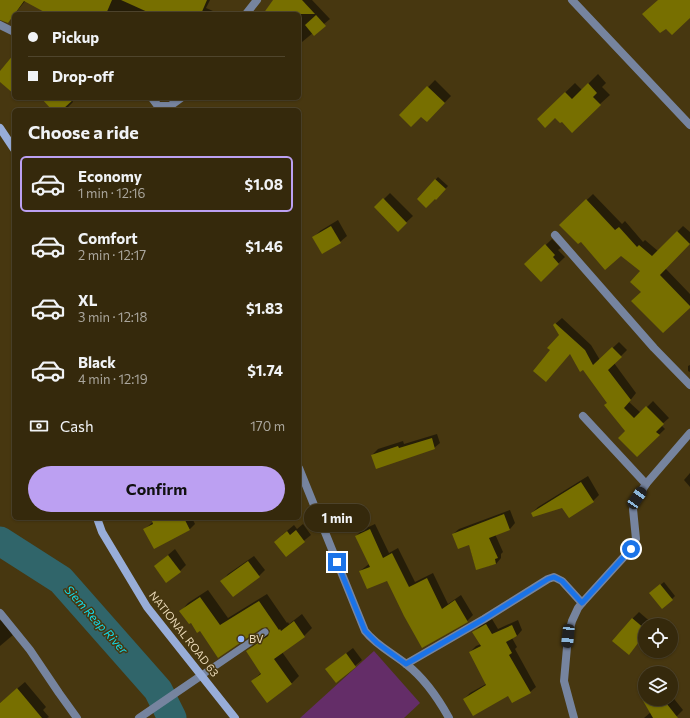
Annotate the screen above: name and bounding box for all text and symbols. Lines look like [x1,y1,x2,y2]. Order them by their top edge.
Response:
text: Pickup [52,28,99,46]
text: Drop-off [52,67,114,85]
text: Choose a ride [28,121,139,143]
icon: car [30,166,66,202]
text: Economy [78,167,142,185]
text: $1.08 [245,175,283,193]
text: 1 min · 12:16 [78,185,146,201]
icon: car [30,228,66,264]
text: Comfort [78,229,138,247]
text: $1.46 [245,237,283,255]
text: 2 min · 12:17 [78,247,146,263]
icon: car [30,290,66,326]
text: XL [78,291,97,309]
text: $1.83 [246,299,283,317]
text: 3 min · 12:18 [78,309,147,325]
icon: car [30,352,66,388]
text: Black [78,353,116,371]
text: $1.74 [247,361,283,379]
text: 4 min · 12:19 [78,371,148,387]
icon: cash [28,415,50,437]
text: Cash [60,417,94,435]
text: 170 m [250,418,285,434]
button: Confirm [28,466,285,512]
car [625,485,649,511]
callout: 1 min [304,504,370,532]
text: 1 min [322,510,352,526]
route start [622,540,640,558]
route end [328,553,346,571]
water label: Siem Reap River [62,582,132,657]
street label: NATIONAL ROAD 63 [147,588,222,679]
map controls [638,618,678,706]
button: locate [638,618,678,658]
car [561,623,575,649]
place label: BV [249,632,264,645]
marker: BV [236,634,246,644]
button: layers [638,666,678,706]

